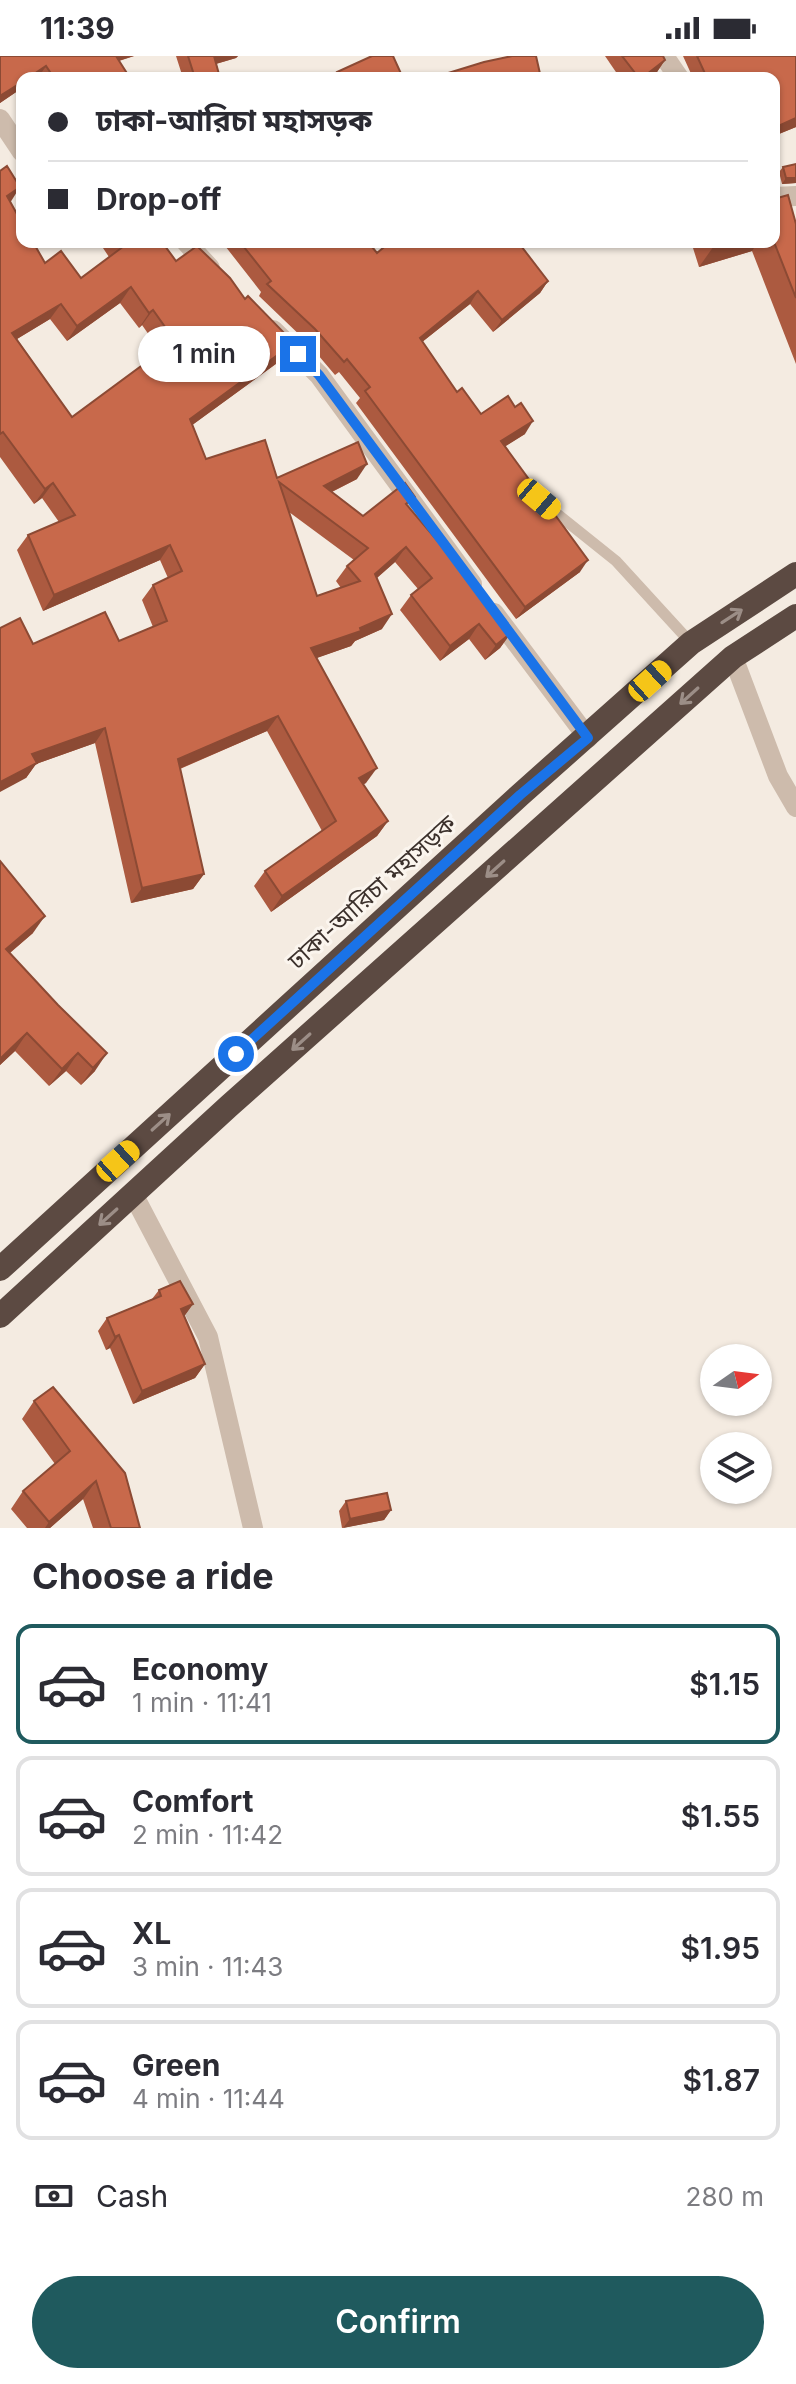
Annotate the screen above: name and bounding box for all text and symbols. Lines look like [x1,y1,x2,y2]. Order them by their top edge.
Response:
text: 11:39 [40,10,115,46]
text: ঢাকা-আরিচা মহাসড়ক [96,102,372,138]
text: Drop-off [96,181,222,217]
callout: 1 min [138,326,270,382]
route end [280,336,316,372]
text: 1 min [172,338,236,369]
car [513,474,565,524]
one-way arrow [721,607,743,624]
car [624,656,676,706]
one-way arrow [680,686,700,704]
street label: ঢাকা-আরিচা মহাসড়ক [281,808,462,976]
one-way arrow [486,860,506,878]
one-way arrow [292,1033,312,1051]
route start [218,1036,254,1072]
one-way arrow [151,1114,171,1132]
car [92,1136,144,1186]
one-way arrow [99,1207,119,1225]
north arrow [700,1344,772,1416]
map controls [700,1344,772,1504]
button: layers [700,1432,772,1504]
text: Choose a ride [32,1554,274,1598]
icon: car [36,1648,108,1720]
text: Economy [132,1651,268,1687]
text: $1.15 [689,1666,760,1702]
text: 1 min · 11:41 [132,1687,272,1718]
icon: car [36,1780,108,1852]
text: Comfort [132,1783,253,1819]
text: $1.55 [681,1798,760,1834]
text: 2 min · 11:42 [132,1819,283,1850]
icon: car [36,1912,108,1984]
text: XL [132,1915,171,1951]
text: $1.95 [681,1930,760,1966]
text: 3 min · 11:43 [132,1951,283,1982]
icon: car [36,2044,108,2116]
text: Green [132,2047,220,2083]
text: $1.87 [683,2062,760,2098]
text: 4 min · 11:44 [132,2083,285,2114]
icon: cash [32,2174,76,2218]
text: Cash [96,2178,168,2214]
text: 280 m [686,2181,764,2212]
button: Confirm [32,2276,764,2368]

